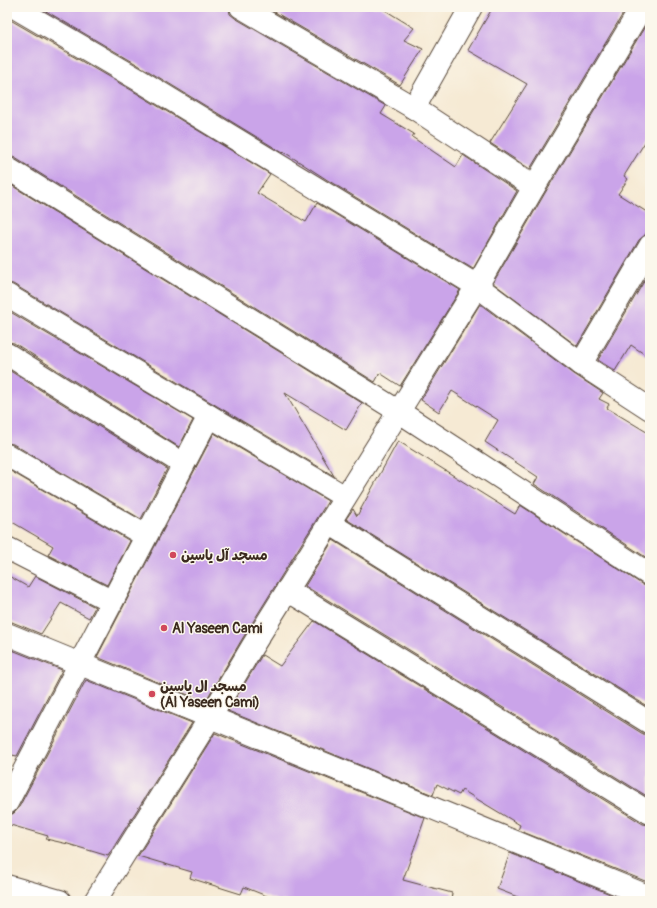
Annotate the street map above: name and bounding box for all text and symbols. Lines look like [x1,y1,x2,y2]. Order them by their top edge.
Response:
place label: مسجد آل ياسين [181,547,268,564]
marker: مسجد آل ياسين [168,550,178,560]
place label: Al Yaseen Cami [172,620,263,637]
marker: Al Yaseen Cami [159,623,169,633]
place label: مسجد ال ياسين (Al Yaseen Cami) [160,678,260,711]
marker: مسجد ال ياسين (Al Yaseen Cami) [147,689,157,699]

